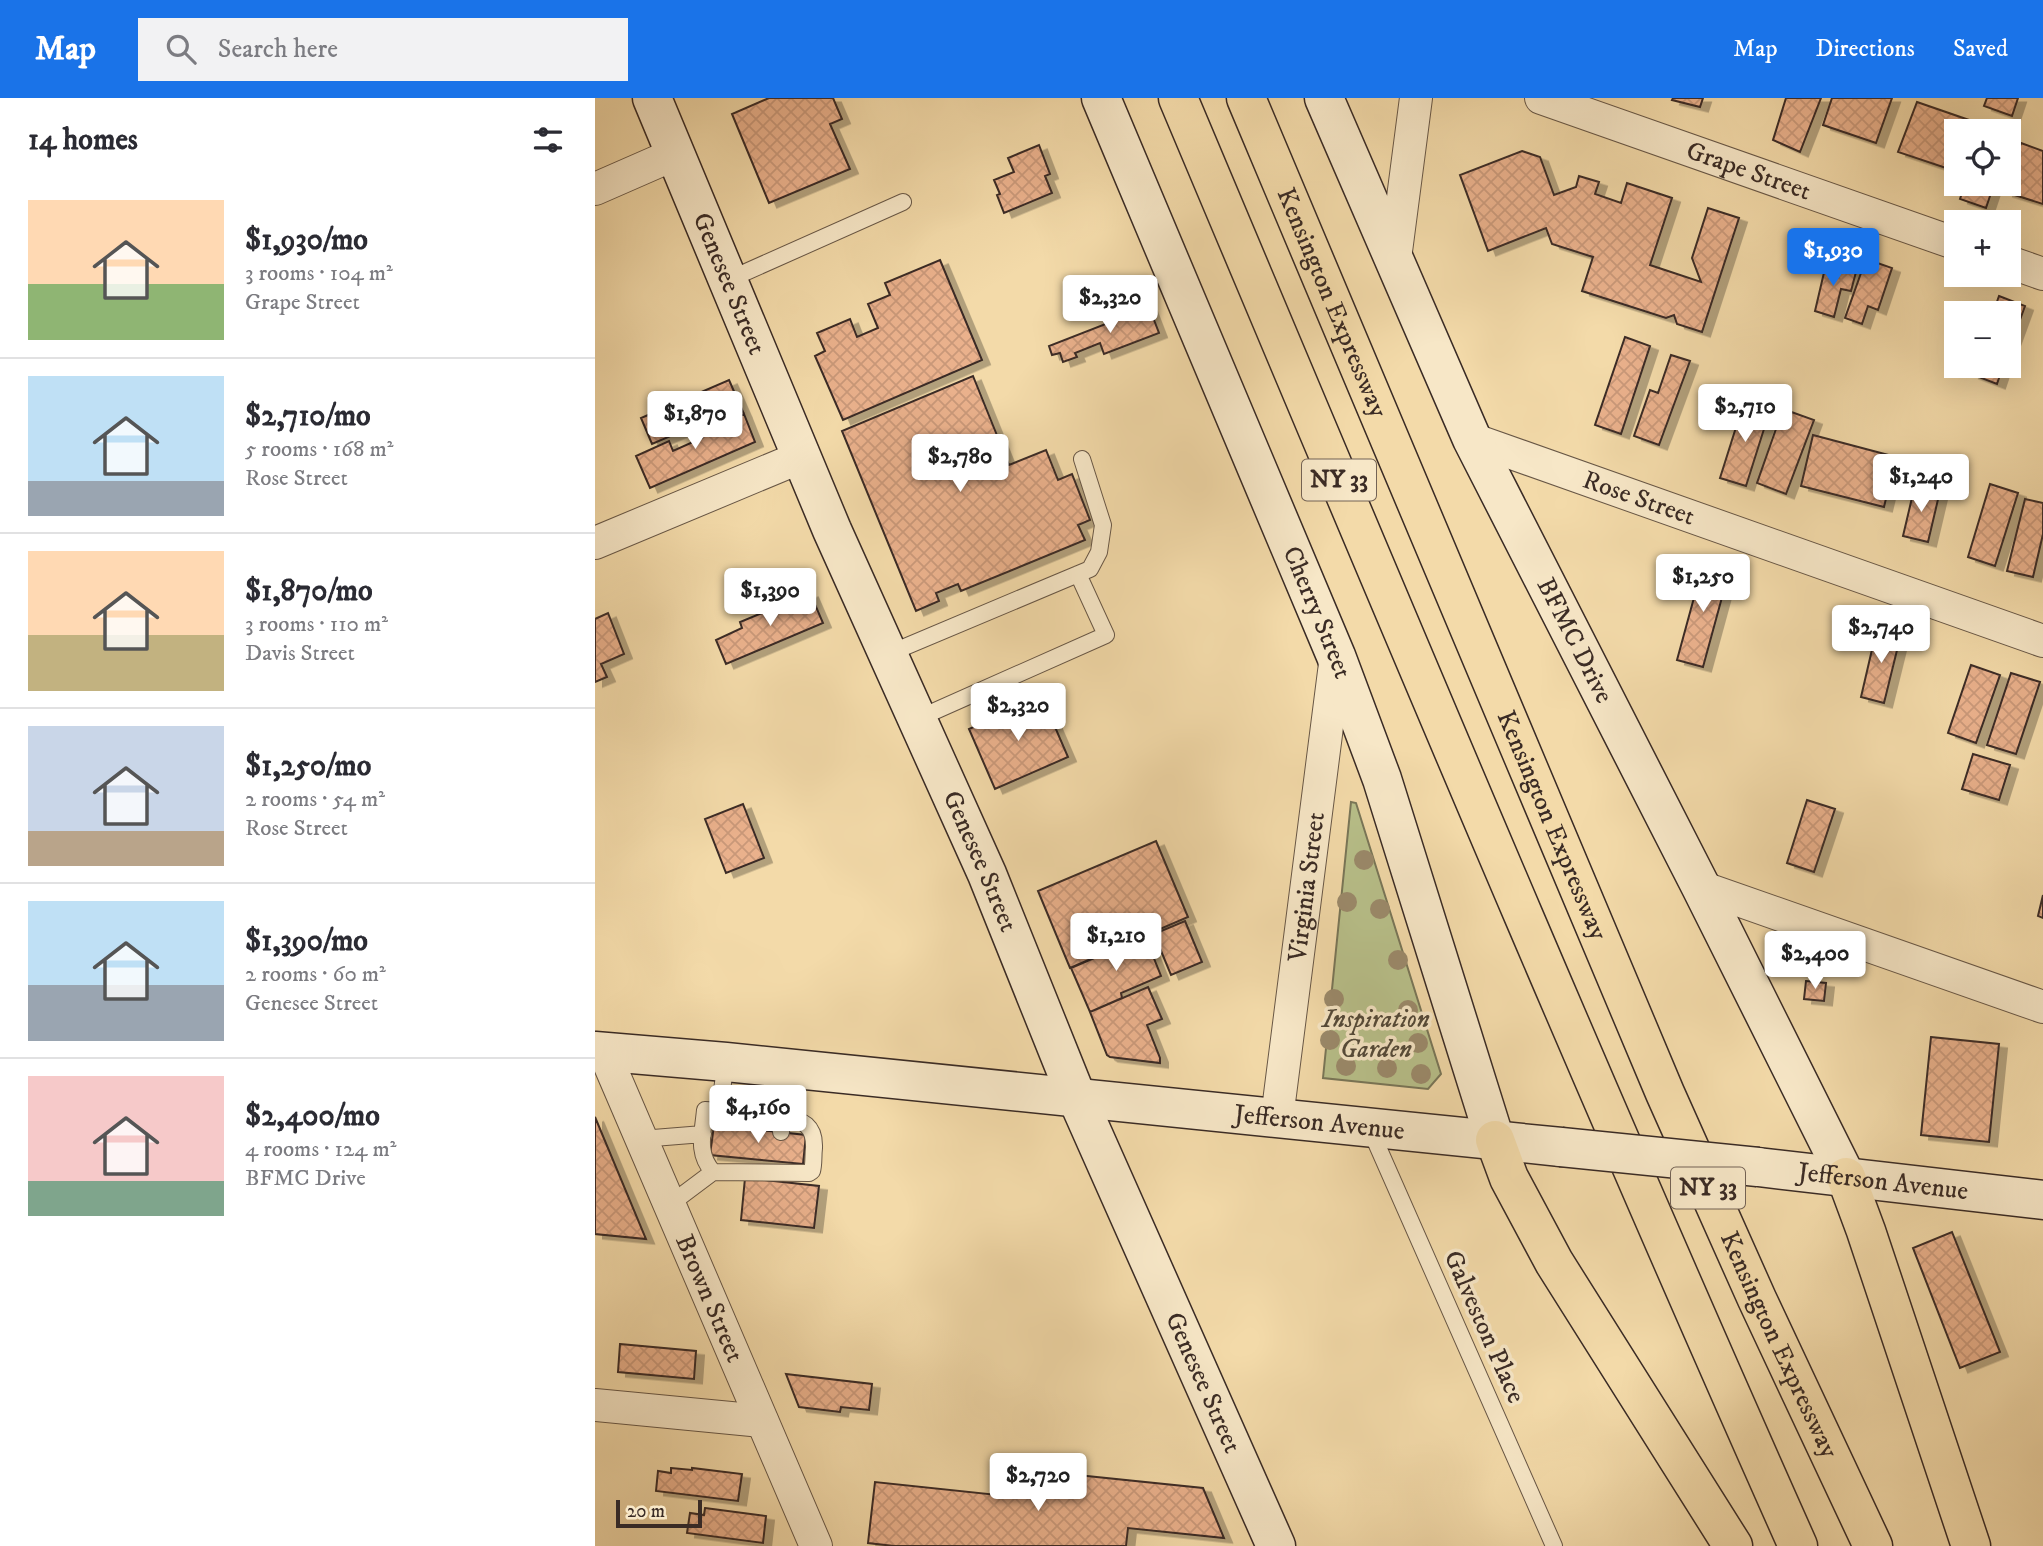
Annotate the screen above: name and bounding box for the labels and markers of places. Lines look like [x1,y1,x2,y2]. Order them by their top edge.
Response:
pin: $1,930 [1776,228,1890,288]
pin: $2,320 [1053,275,1167,335]
pin: $2,710 [1688,384,1802,444]
pin: $1,870 [638,392,752,451]
pin: $2,780 [903,434,1017,494]
pin: $1,240 [1864,454,1978,514]
pin: $1,250 [1646,554,1760,614]
pin: $1,390 [713,568,827,628]
pin: $2,740 [1824,606,1938,665]
pin: $2,320 [961,684,1075,743]
pin: $1,210 [1059,914,1173,973]
pin: $2,400 [1758,932,1872,991]
pin: $4,160 [701,1086,815,1145]
pin: $2,720 [981,1454,1095,1513]

